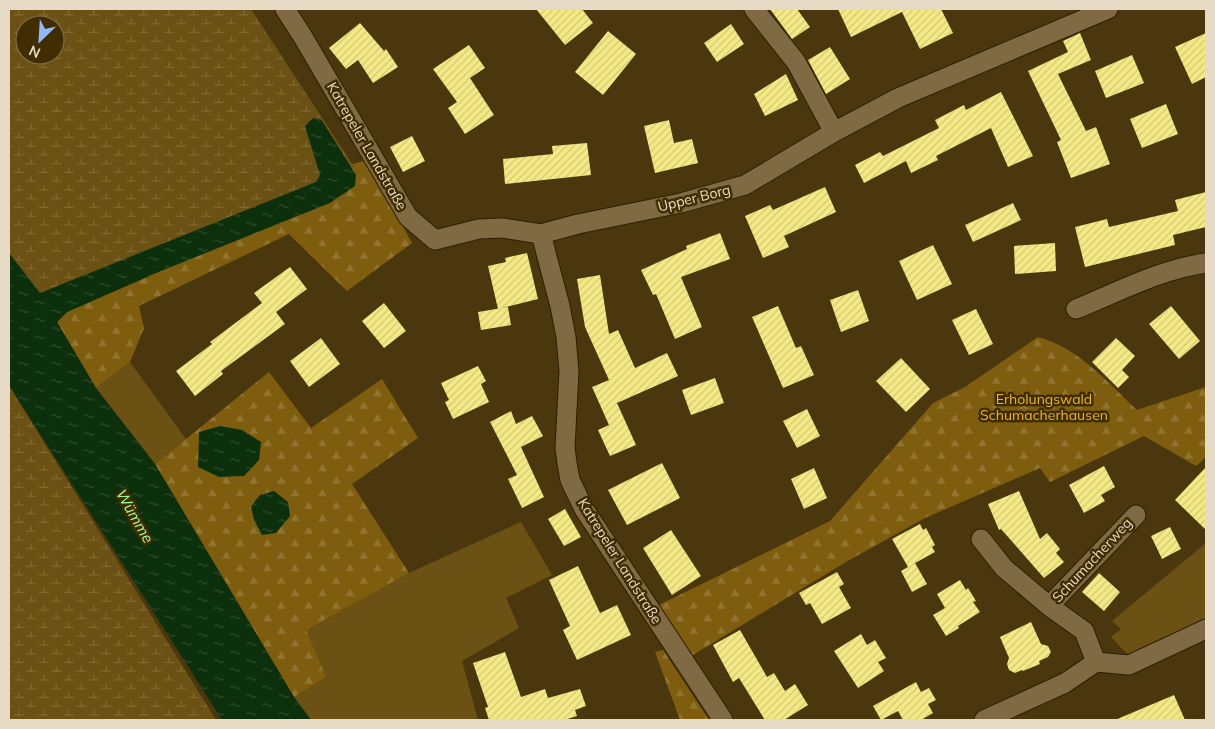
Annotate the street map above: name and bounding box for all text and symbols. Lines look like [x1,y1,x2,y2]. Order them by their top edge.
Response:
north arrow [15,15,65,65]
text: N [26,41,43,62]
street label: Katrepeler Landstraße [323,79,411,213]
street label: Upper Borg [656,180,732,216]
park label: Erholungswald Schumacherhausen [980,390,1108,424]
water label: Wümme [112,486,158,546]
street label: Katrepeler Landstraße [574,495,666,627]
street label: Schumacherweg [1048,514,1136,606]

